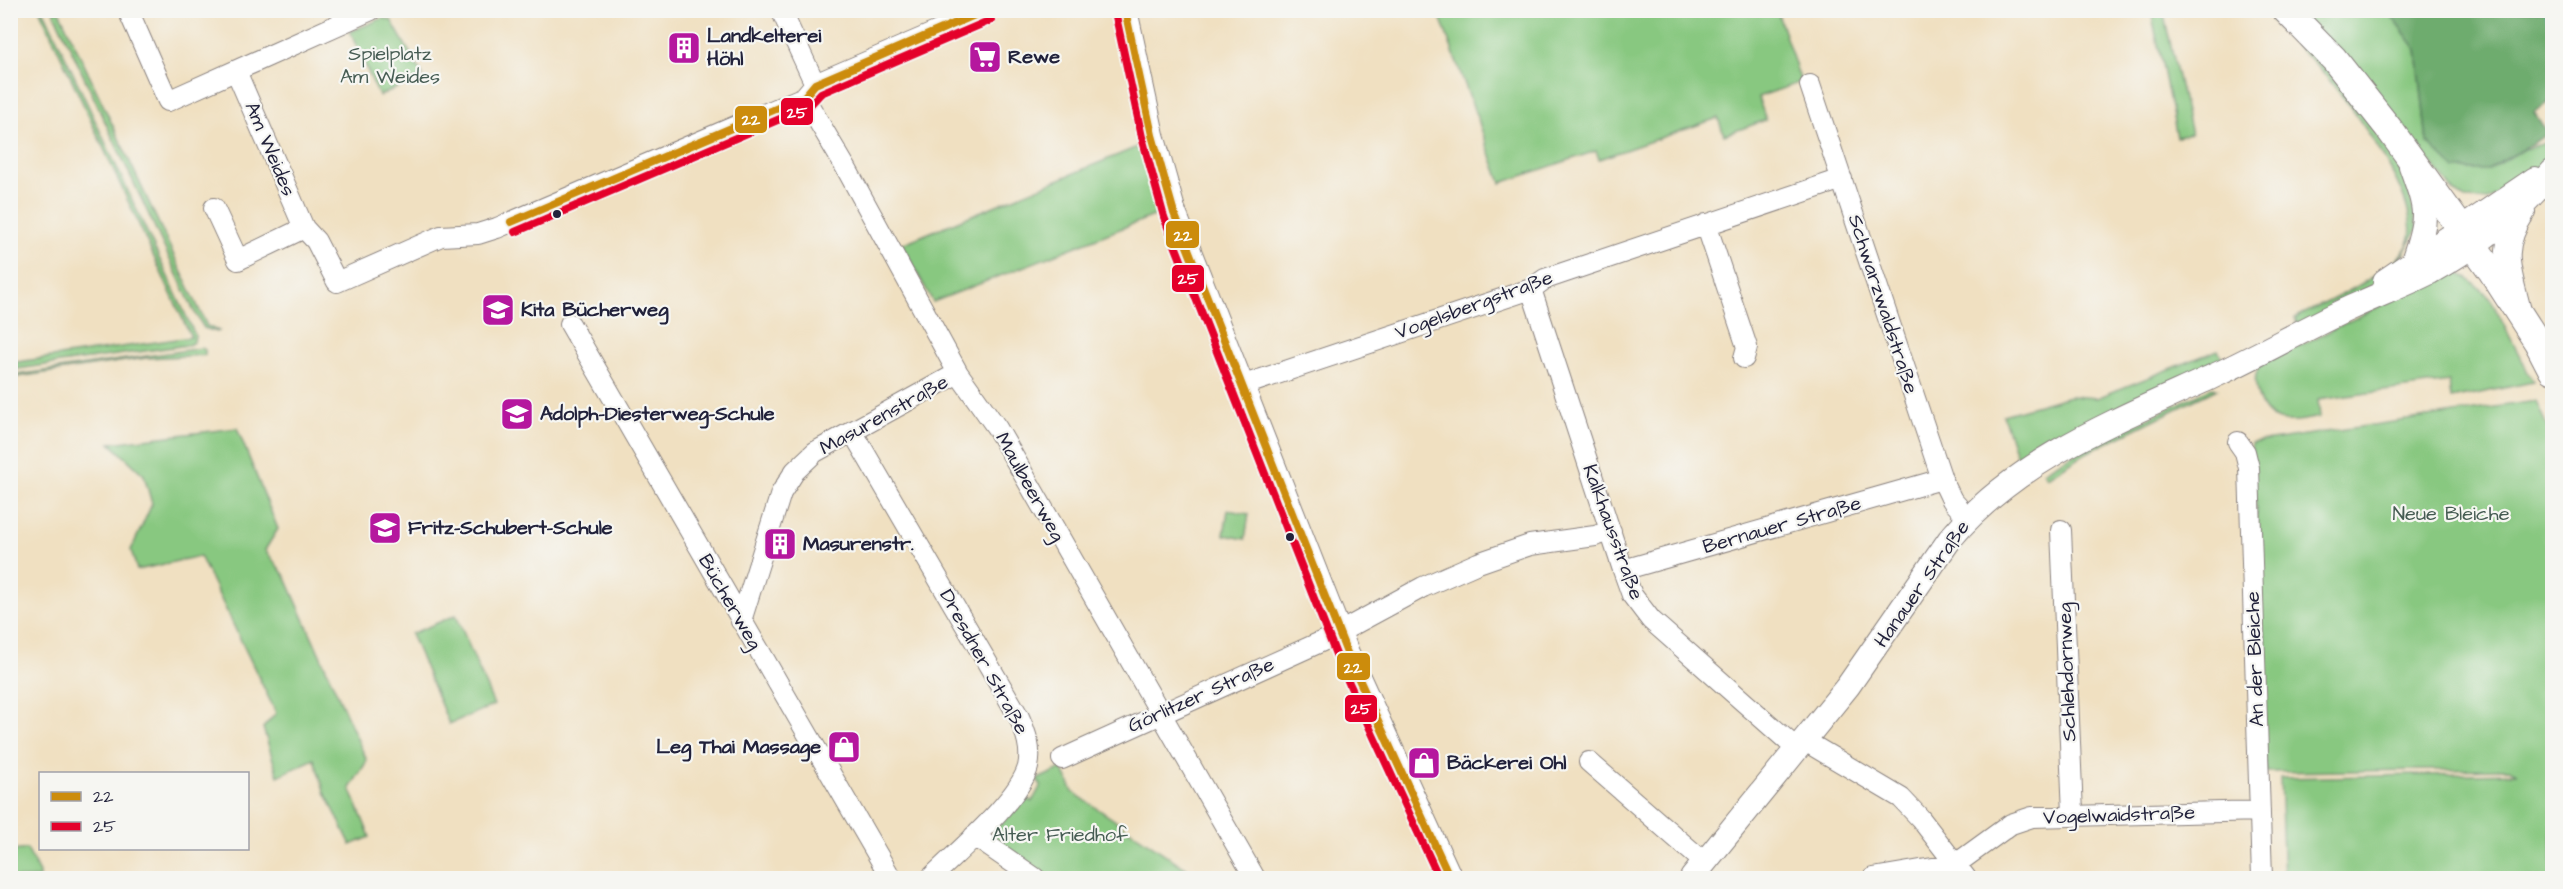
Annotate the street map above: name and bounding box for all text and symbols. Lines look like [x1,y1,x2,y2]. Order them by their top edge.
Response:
place label: Landkelterei Höhl [707,22,822,73]
building icon: Landkelterei Höhl [666,30,702,66]
supermarket icon: Rewe [967,39,1003,75]
park label: Spielplatz Am Weides [340,40,440,91]
place label: Rewe [1008,43,1060,71]
street label: Am Weides [238,97,302,201]
line badge: 25 [780,97,814,126]
text: 25 [786,102,808,124]
line badge: 22 [734,105,768,134]
text: 22 [741,109,761,131]
unlabelled marker [551,208,563,220]
street label: Schwarzwaldstraße [1841,211,1925,397]
line badge: 22 [1165,220,1200,249]
text: 22 [1173,225,1193,247]
street label: Vogelsbergstraße [1391,263,1557,347]
line badge: 25 [1171,264,1205,293]
text: 25 [1177,268,1199,290]
school or university icon: Kita Bücherweg [480,292,516,328]
place label: Kita Bücherweg [521,296,669,325]
street label: Masurenstraße [815,368,954,462]
school or university icon: Adolph-Diesterweg-Schule [499,396,535,432]
place label: Adolph-Diesterweg-Schule [540,400,775,429]
street label: Maulbeerweg [987,427,1072,547]
street label: Kalkhausstraße [1575,460,1651,604]
street label: Bernauer Straße [1700,489,1865,561]
park label: Neue Bleiche [2393,500,2510,528]
school or university icon: Fritz-Schubert-Schule [367,510,403,546]
place label: Fritz-Schubert-Schule [408,514,613,542]
street label: Hanauer Straße [1868,515,1976,653]
building icon: Masurenstr. [762,526,798,562]
place label: Masurenstr. [803,530,914,558]
unlabelled marker [1284,531,1296,543]
street label: Bücherweg [690,549,769,655]
street label: Dresdner Straße [932,584,1036,740]
street label: An der Bleiche [2239,591,2271,727]
street label: Schlehdornweg [2051,602,2084,742]
street label: Görlitzer Straße [1123,650,1279,740]
line badge: 22 [1336,652,1371,681]
text: 22 [1343,657,1363,679]
line badge: 25 [1344,694,1378,723]
text: 25 [1350,698,1372,720]
shop icon: Leg Thai Massage [826,729,862,765]
place label: Leg Thai Massage [656,733,821,762]
shop icon: Bäckerei Ohl [1406,745,1442,781]
place label: Bäckerei Ohl [1447,749,1567,777]
legend [39,772,249,850]
text: 22 [93,784,114,809]
street label: Vogelwaidstraße [2043,798,2196,833]
text: 25 [93,814,116,839]
park label: Alter Friedhof [992,821,1128,849]

